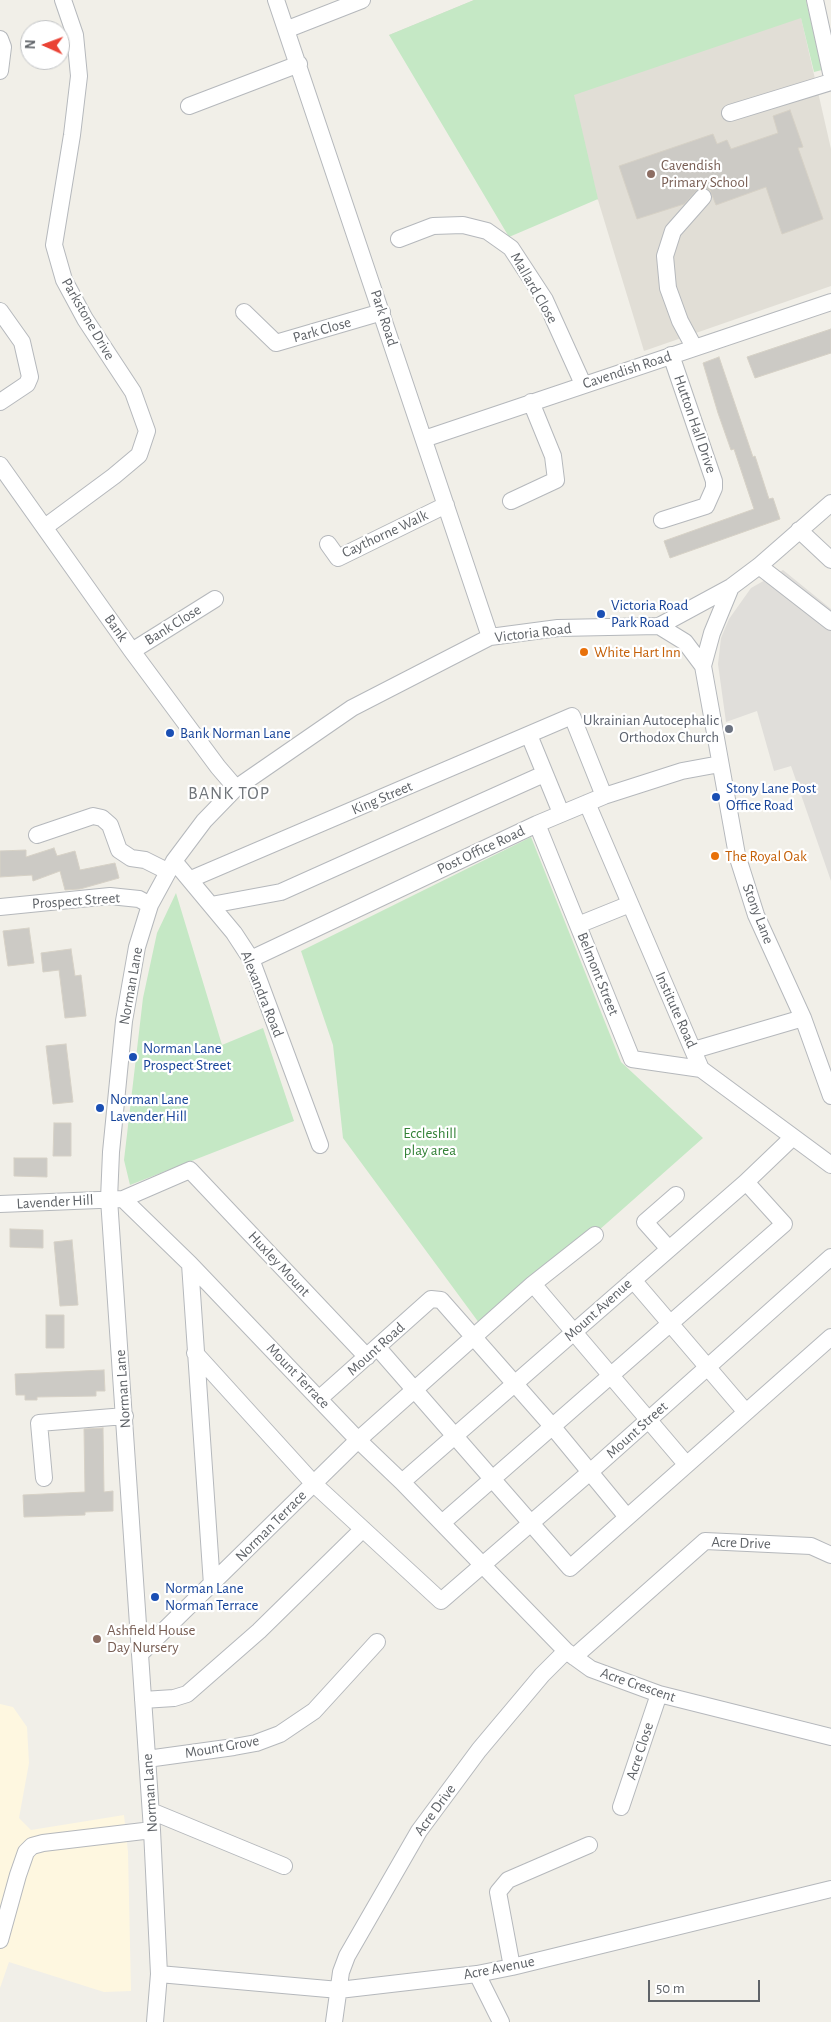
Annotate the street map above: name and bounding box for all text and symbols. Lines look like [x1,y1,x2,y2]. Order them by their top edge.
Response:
north arrow [20,20,70,70]
text: N [24,39,38,50]
place label: Cavendish Primary School [661,156,749,191]
marker: Cavendish Primary School [645,168,657,180]
street label: Mallard Close [506,249,562,327]
street label: Parkstone Drive [57,275,119,363]
street label: Park Road [366,288,402,348]
street label: Park Close [291,313,353,347]
street label: Cavendish Road [580,347,674,393]
street label: Hutton Hall Drive [670,373,720,475]
street label: Caythorne Walk [339,506,431,562]
place label: Victoria Road Park Road [611,596,688,631]
street label: Bank Close [141,601,205,649]
marker: Victoria Road Park Road [595,608,607,620]
street label: Bank [100,611,132,645]
street label: Victoria Road [494,619,572,647]
place label: White Hart Inn [594,643,681,661]
marker: White Hart Inn [578,646,590,658]
place label: Ukrainian Autocephalic Orthodox Church [583,711,719,746]
marker: Ukrainian Autocephalic Orthodox Church [723,723,735,735]
place label: Bank Norman Lane [180,724,291,742]
marker: Bank Norman Lane [164,727,176,739]
street label: King Street [349,777,415,819]
place label: Stony Lane Post Office Road [726,779,816,814]
district label: BANK TOP [187,783,271,805]
marker: Stony Lane Post Office Road [710,791,722,803]
street label: Post Office Road [434,822,528,878]
place label: The Royal Oak [725,847,807,865]
marker: The Royal Oak [709,850,721,862]
street label: Stony Lane [738,881,778,947]
street label: Prospect Street [31,889,121,913]
street label: Belmont Street [573,930,623,1018]
street label: Norman Lane [115,946,147,1026]
street label: Alexandra Road [236,948,288,1040]
street label: Institute Road [651,969,701,1051]
place label: Norman Lane Prospect Street [143,1039,231,1074]
marker: Norman Lane Prospect Street [127,1051,139,1063]
place label: Norman Lane Lavender Hill [110,1090,189,1125]
marker: Norman Lane Lavender Hill [94,1102,106,1114]
park label: Eccleshill play area [403,1124,457,1159]
street label: Lavender Hill [16,1191,94,1213]
street label: Huxley Mount [244,1228,314,1300]
street label: Mount Avenue [560,1275,636,1345]
street label: Mount Road [344,1318,408,1380]
street label: Mount Terrace [262,1340,334,1412]
street label: Norman Lane [111,1349,135,1429]
street label: Mount Street [602,1398,672,1462]
street label: Norman Terrace [232,1487,310,1565]
street label: Acre Drive [711,1533,771,1553]
place label: Norman Lane Norman Terrace [165,1579,258,1614]
marker: Norman Lane Norman Terrace [149,1591,161,1603]
place label: Ashfield House Day Nursery [107,1621,195,1656]
marker: Ashfield House Day Nursery [91,1633,103,1645]
street label: Acre Crescent [598,1664,678,1706]
street label: Acre Close [622,1720,658,1782]
street label: Mount Grove [183,1732,261,1762]
street label: Norman Lane [138,1753,162,1833]
street label: Acre Drive [410,1781,460,1839]
street label: Acre Avenue [462,1952,536,1984]
scale bar [651,1970,764,2002]
text: 50 m [656,1981,685,1996]

